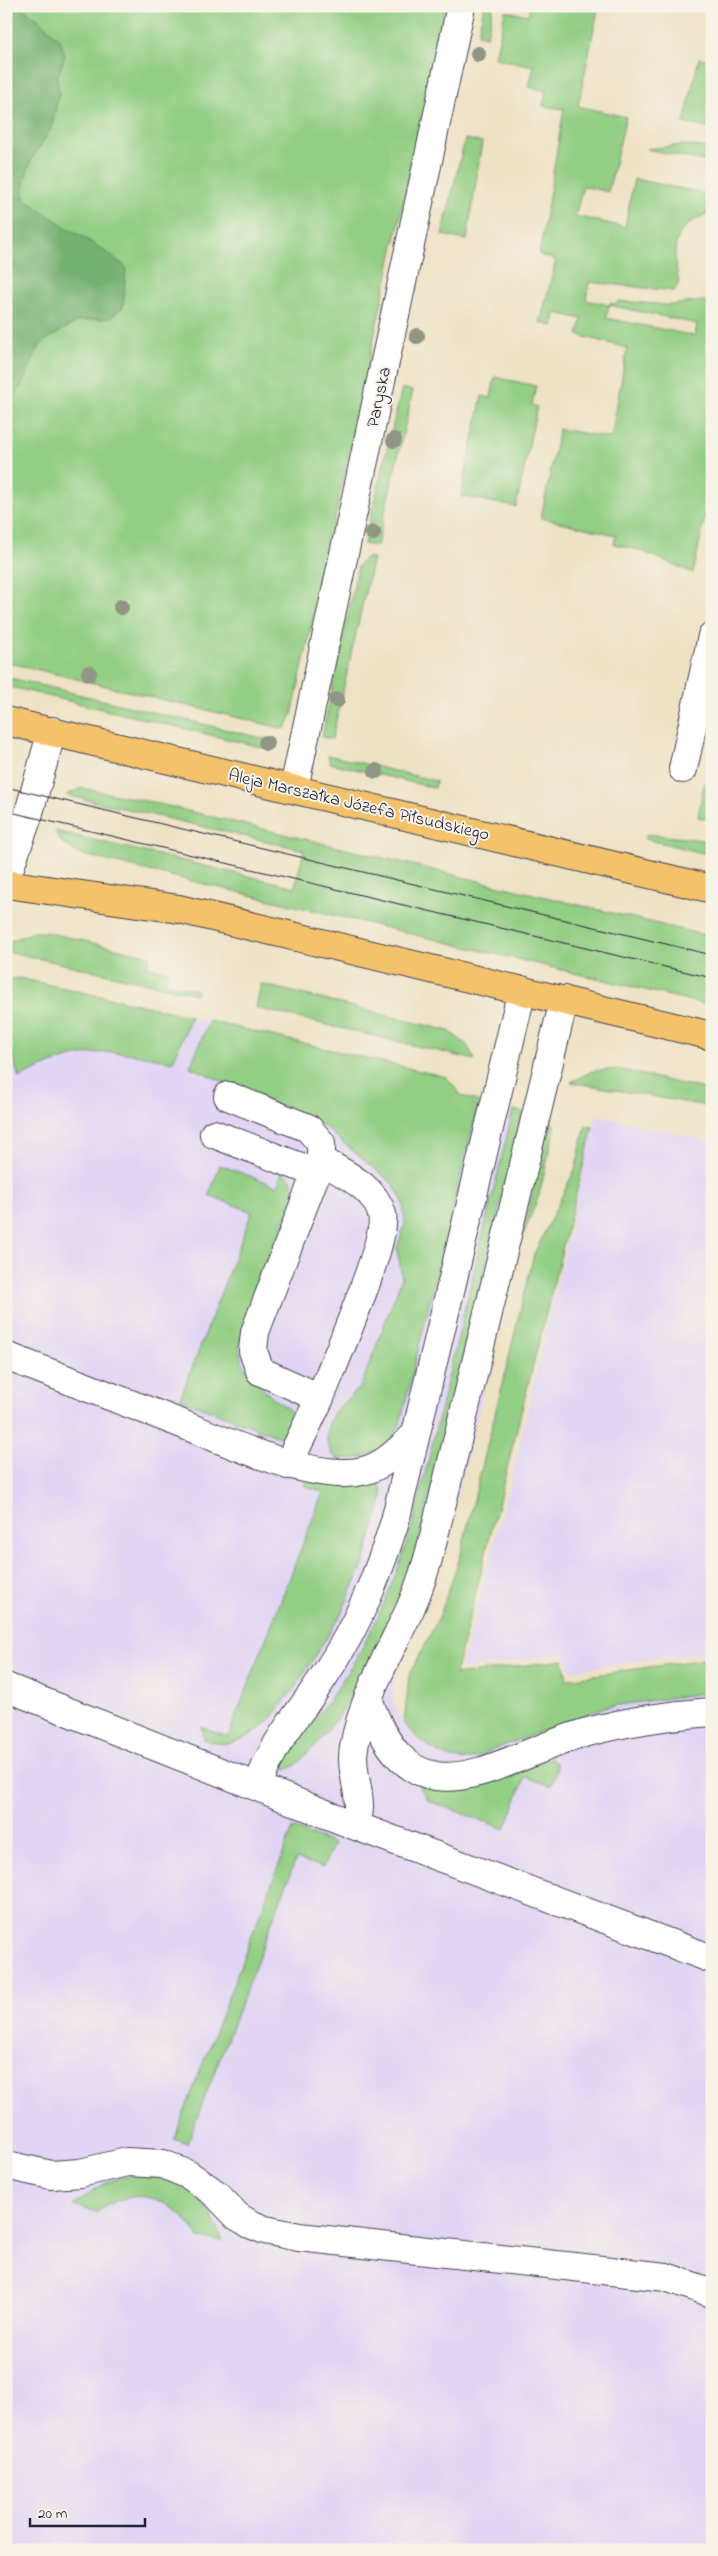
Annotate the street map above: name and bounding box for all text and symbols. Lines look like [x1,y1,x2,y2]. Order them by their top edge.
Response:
street label: Paryska [361,365,399,430]
street label: Aleja Marszałka Józefa Piłsudskiego [225,763,492,850]
scale bar [30,2496,145,2528]
text: 20 m [38,2503,68,2525]

